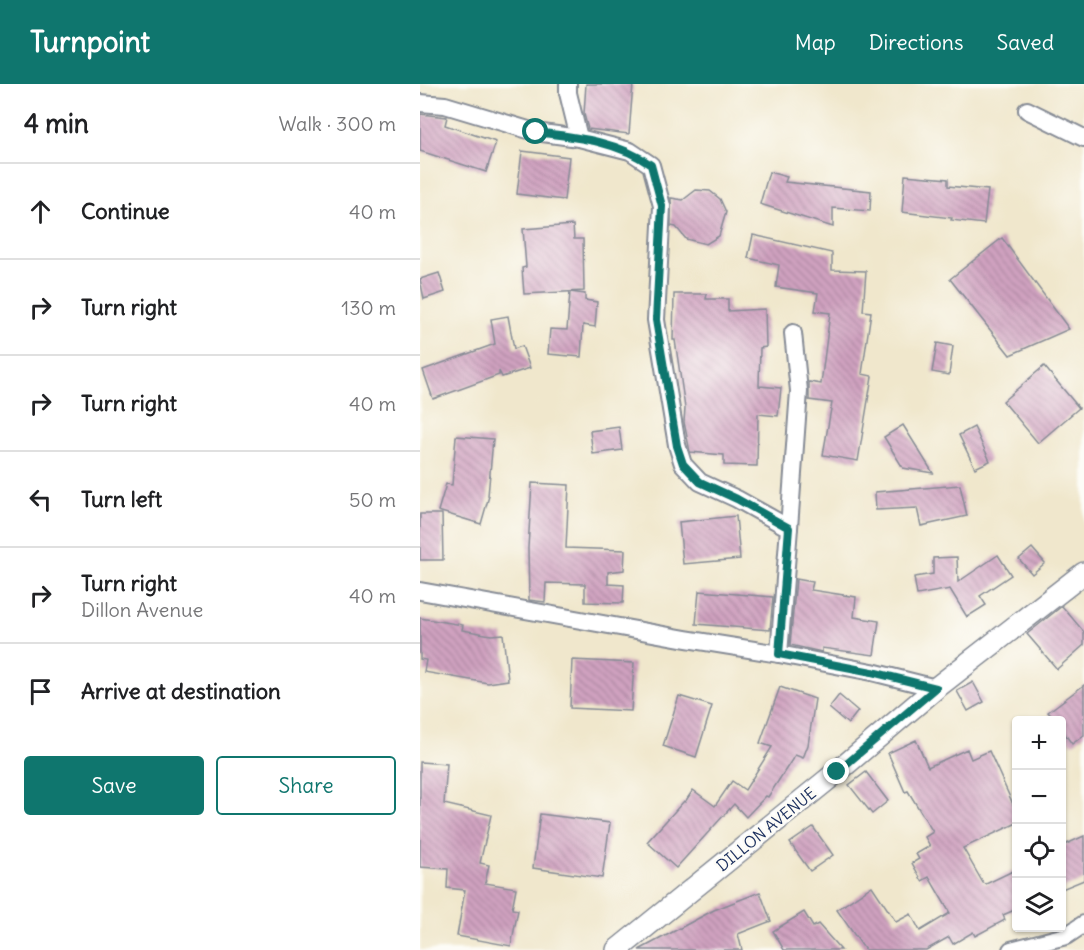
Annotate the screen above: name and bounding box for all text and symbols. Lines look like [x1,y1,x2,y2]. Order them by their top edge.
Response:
text: Turnpoint [30,24,150,60]
text: Map [795,29,836,56]
text: Directions [869,29,963,56]
text: Saved [996,29,1054,56]
text: 4 min [24,107,89,140]
text: Walk · 300 m [278,111,396,136]
route start [522,118,548,144]
icon: ahead [24,195,57,228]
text: Continue [81,197,170,225]
text: 40 m [349,199,396,224]
icon: right [24,291,57,324]
text: Turn right [81,293,177,321]
text: 130 m [341,295,396,320]
icon: right [24,387,57,420]
text: Turn right [81,389,177,417]
text: 40 m [349,391,396,416]
icon: left [24,483,57,516]
text: Turn left [81,485,162,513]
text: 50 m [349,487,396,512]
text: Turn right [81,569,177,597]
icon: right [24,579,57,612]
text: 40 m [349,583,396,608]
text: Dillon Avenue [81,597,203,622]
icon: arrive [24,675,57,708]
text: Arrive at destination [81,677,281,705]
map controls [1012,716,1066,932]
button: + [1012,716,1066,770]
button: Save [24,756,204,815]
button: Share [216,756,396,815]
route end [823,758,849,784]
button: − [1012,770,1066,824]
street label: DILLON AVENUE [712,783,820,875]
button: locate [1012,824,1066,878]
button: layers [1012,878,1066,932]

